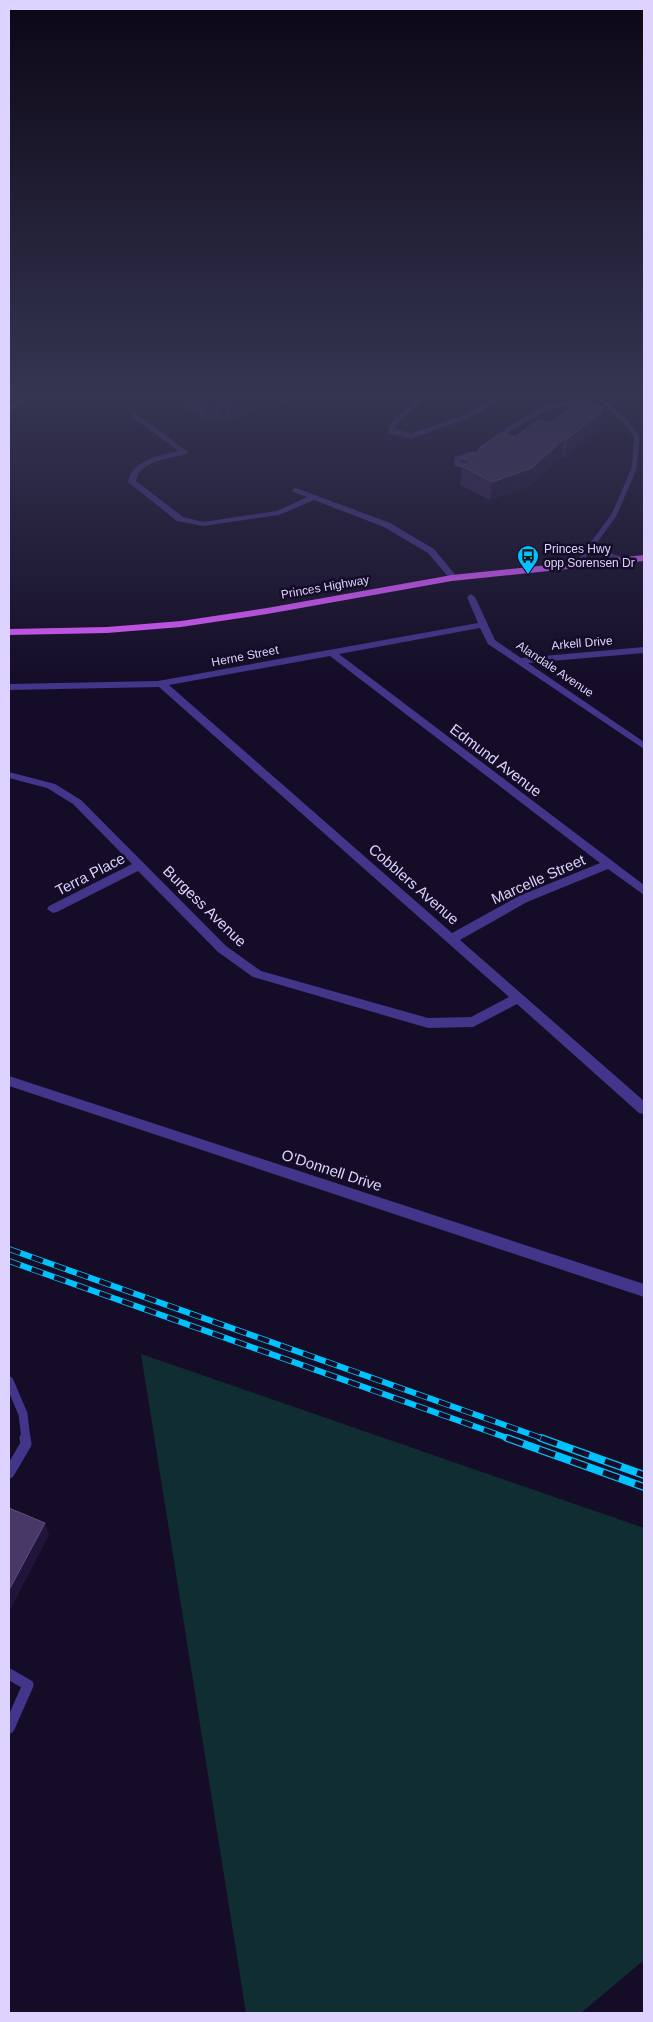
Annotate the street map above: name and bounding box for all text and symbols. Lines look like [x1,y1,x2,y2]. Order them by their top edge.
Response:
place label: Princes Hwy opp Sorensen Dr [544,542,635,570]
bus stop icon: Princes Hwy opp Sorensen Dr [516,544,540,575]
street label: Princes Highway [280,572,370,602]
street label: Arkell Drive [551,633,613,653]
street label: Alandale Avenue [514,638,596,700]
street label: Herne Street [210,643,280,669]
street label: Edmund Avenue [447,720,545,800]
street label: Cobblers Avenue [365,840,463,928]
street label: Terra Place [52,849,128,899]
street label: Marcelle Street [488,850,588,907]
street label: Burgess Avenue [160,862,250,950]
street label: O'Donnell Drive [280,1146,384,1194]

